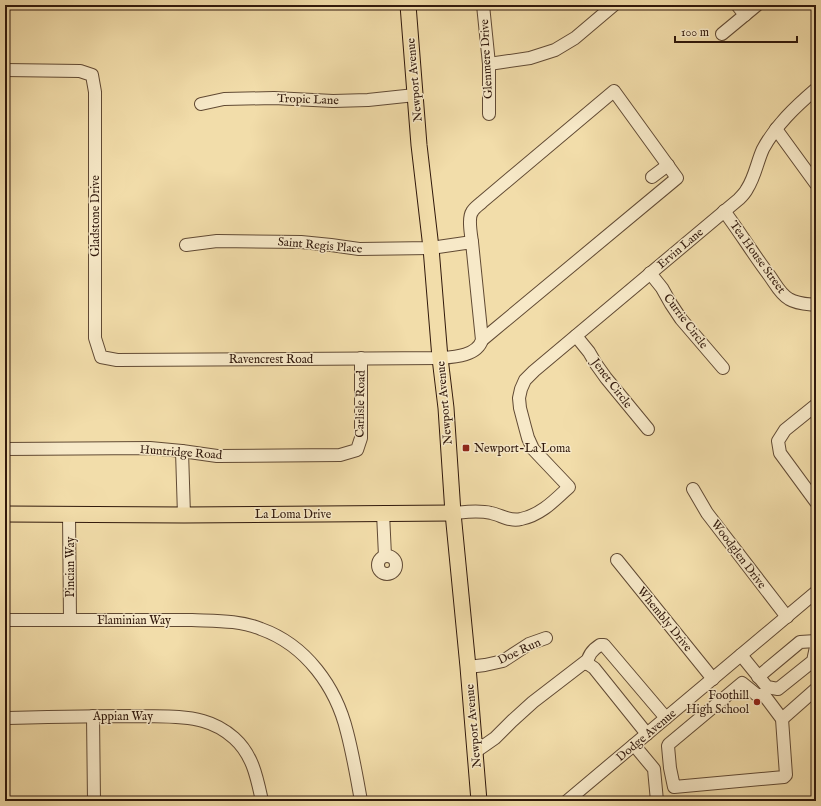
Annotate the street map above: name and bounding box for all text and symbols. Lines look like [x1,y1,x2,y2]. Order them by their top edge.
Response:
street label: Glenmere Drive [477,18,496,99]
scale bar [675,18,797,44]
text: 100 m [681,25,709,40]
street label: Newport Avenue [403,37,427,123]
street label: Tropic Lane [277,91,340,109]
street label: Gladstone Drive [88,175,103,257]
street label: Tea House Street [726,218,789,296]
street label: Ervin Lane [654,224,707,272]
street label: Saint Regis Place [277,234,363,257]
street label: Currie Circle [660,291,711,352]
street label: Ravencrest Road [229,352,314,367]
street label: Jenet Circle [586,354,636,412]
street label: Newport Avenue [433,360,457,446]
street label: Carlisle Road [352,370,369,438]
place label: Newport-La Loma [474,441,571,457]
street label: Huntridge Road [139,442,223,463]
marker: Newport-La Loma [461,443,471,453]
street label: La Loma Drive [255,507,332,522]
street label: Woodglen Drive [708,517,770,592]
street label: Pincian Way [63,537,78,597]
street label: Whembly Drive [634,584,696,655]
street label: Flaminian Way [97,613,171,628]
street label: Doe Run [495,635,544,668]
street label: Newport Avenue [462,683,486,769]
place label: Foothill High School [686,688,750,717]
marker: Foothill High School [752,697,762,707]
street label: Dodge Avenue [613,706,680,765]
street label: Appian Way [92,709,153,725]

